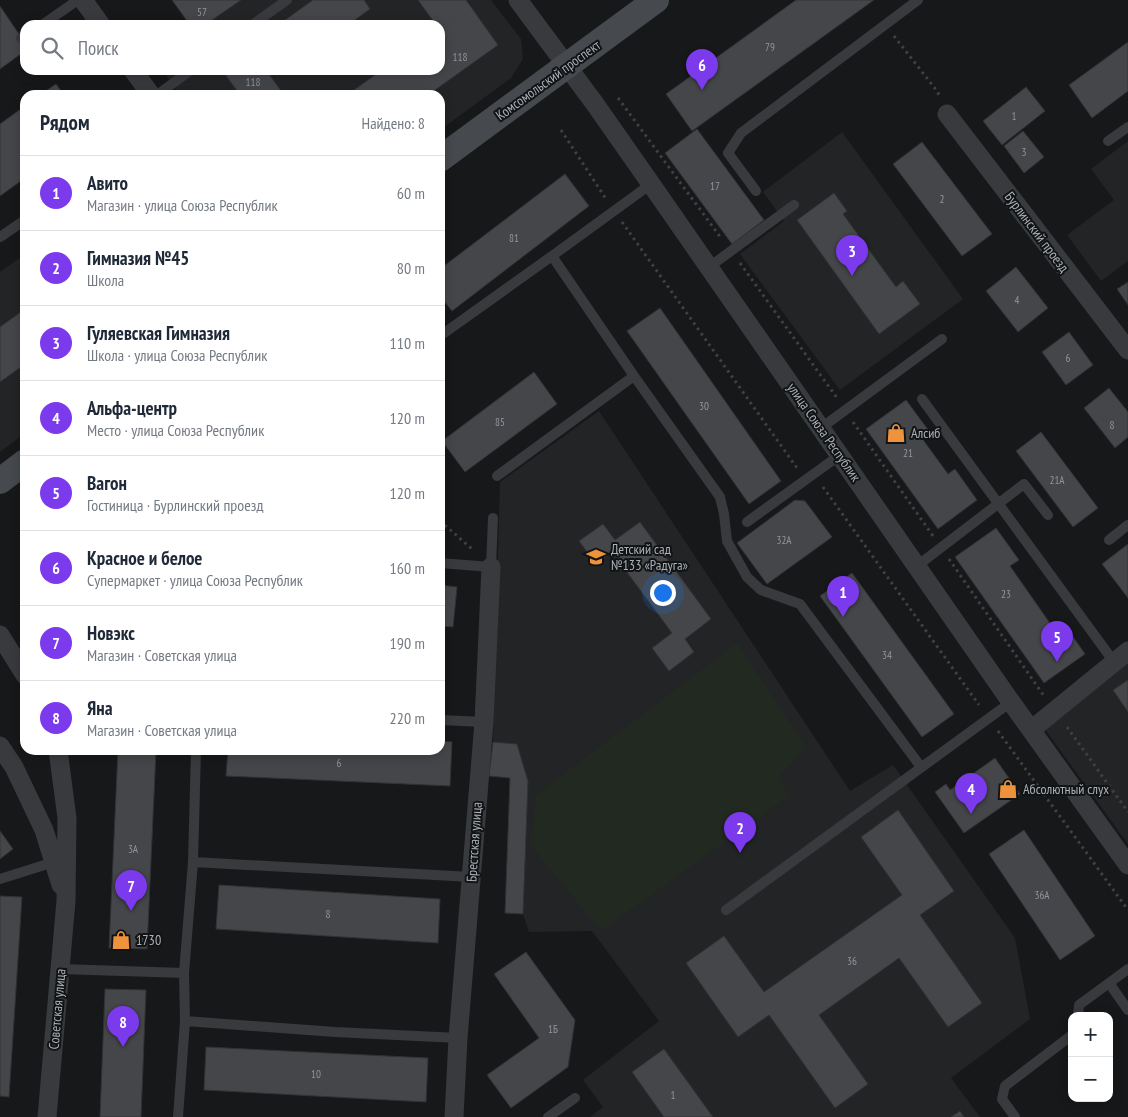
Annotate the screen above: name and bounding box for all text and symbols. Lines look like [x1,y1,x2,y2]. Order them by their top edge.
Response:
house number: 57 [197,5,207,19]
search box [20,20,445,75]
icon: search [38,34,66,62]
text: Поиск [78,36,119,60]
street label: Комсомольский проспект [492,36,604,124]
house number: 79 [765,40,775,54]
pin: 6 [686,49,718,90]
house number: 118 [453,50,467,64]
house number: 118 [246,75,260,89]
text: Рядом [40,109,90,136]
house number: 1 [1012,109,1017,123]
text: Найдено: 8 [362,113,425,133]
house number: 3 [1022,145,1027,159]
text: Авито [87,171,128,195]
house number: 17 [710,179,720,193]
text: 1 [52,183,60,203]
text: 60 m [397,183,425,203]
street label: Бурлинский проезд [1001,188,1073,276]
house number: 2 [940,192,945,206]
text: Магазин · улица Союза Республик [87,195,278,215]
house number: 81 [509,231,519,245]
pin: 3 [836,235,868,276]
text: Гимназия №45 [87,246,189,270]
text: 2 [52,258,60,278]
text: 80 m [397,258,425,278]
text: Школа [87,270,124,290]
house number: 4 [1015,293,1020,307]
text: Гуляевская Гимназия [87,321,230,345]
text: 3 [52,333,60,353]
text: 110 m [390,333,425,353]
text: Школа · улица Союза Республик [87,345,267,365]
house number: 6 [1066,351,1071,365]
street label: улица Союза Республик [783,379,865,485]
text: Альфа-центр [87,396,177,420]
house number: 30 [699,399,709,413]
text: 4 [52,408,60,428]
text: 120 m [390,408,425,428]
house number: 85 [495,415,505,429]
house number: 8 [1110,418,1115,432]
text: Место · улица Союза Республик [87,420,264,440]
shop icon: Алсиб [885,422,907,444]
place label: Алсиб [911,424,940,442]
house number: 21 [903,446,913,460]
text: Вагон [87,471,127,495]
house number: 21А [1049,473,1065,487]
text: 5 [52,483,60,503]
text: 120 m [390,483,425,503]
text: Гостиница · Бурлинский проезд [87,495,263,515]
house number: 32А [776,533,792,547]
place label: Детский сад №133 «Радуга» [611,540,688,574]
text: Красное и белое [87,546,203,570]
school or university icon: Детский сад №133 «Радуга» [585,546,607,568]
text: 6 [52,558,60,578]
text: 160 m [390,558,425,578]
text: Супермаркет · улица Союза Республик [87,570,303,590]
pin: 1 [827,576,859,617]
your location [650,580,676,606]
house number: 23 [1001,587,1011,601]
text: Новэкс [87,621,135,645]
pin: 5 [1041,621,1073,662]
text: 7 [52,633,60,653]
text: 190 m [390,633,425,653]
text: Магазин · Советская улица [87,645,237,665]
house number: 34 [882,648,892,662]
text: Яна [87,696,113,720]
text: 8 [52,708,60,728]
text: 220 m [390,708,425,728]
text: Магазин · Советская улица [87,720,237,740]
house number: 6 [337,756,342,770]
pin: 4 [955,773,987,814]
shop icon: Абсолютный слух [997,778,1019,800]
place label: Абсолютный слух [1023,780,1109,798]
street label: Брестская улица [462,801,486,883]
pin: 2 [724,812,756,853]
house number: 3А [128,842,139,856]
pin: 7 [115,870,147,911]
house number: 36А [1034,888,1050,902]
house number: 8 [326,907,331,921]
shop icon: 1730 [110,929,132,951]
place label: 1730 [136,931,161,949]
house number: 36 [847,954,857,968]
street label: Советская улица [45,968,69,1050]
pin: 8 [107,1006,139,1047]
map controls [1068,1012,1113,1102]
button: + [1068,1012,1113,1057]
house number: 1Б [548,1022,558,1036]
button: − [1068,1057,1113,1102]
house number: 10 [311,1067,321,1081]
house number: 1 [671,1088,676,1102]

